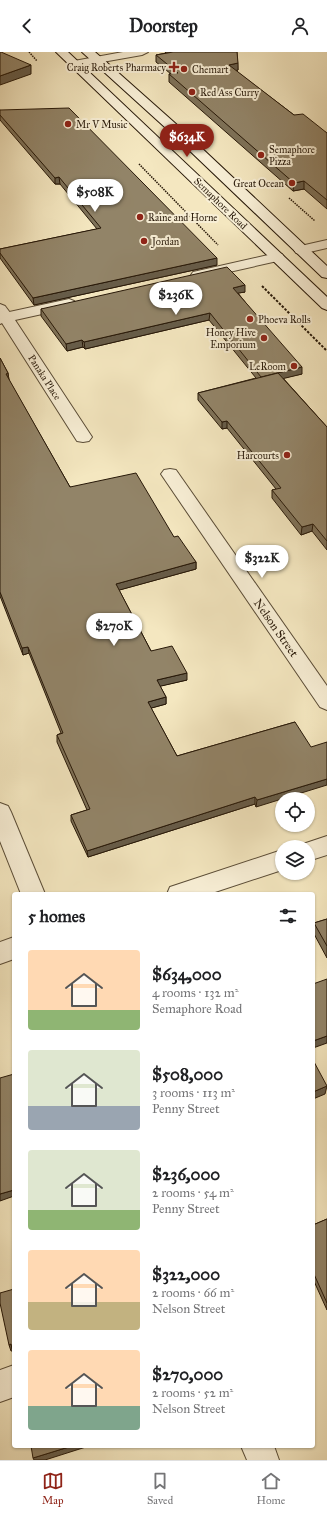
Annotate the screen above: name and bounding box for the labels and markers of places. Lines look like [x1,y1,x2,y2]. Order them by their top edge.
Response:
place label: Craig Roberts Pharmacy [67,62,166,74]
marker: Craig Roberts Pharmacy [169,62,179,72]
marker: Chemart [179,64,189,74]
place label: Chemart [192,64,229,76]
marker: Red Ass Curry [187,87,197,97]
place label: Red Ass Curry [200,87,259,99]
marker: Mr V Music [63,119,73,129]
place label: Mr V Music [76,119,127,131]
pin: $634K [159,124,215,158]
place label: Semaphore Pizza [269,144,315,168]
marker: Semaphore Pizza [256,150,266,160]
place label: Great Ocean [233,178,285,190]
marker: Great Ocean [287,178,297,188]
pin: $508K [67,179,123,213]
marker: Raine and Horne [135,212,145,222]
place label: Raine and Horne [148,212,217,224]
marker: Jordan [139,236,149,246]
place label: Jordan [151,236,180,249]
pin: $236K [148,282,204,316]
marker: Phoeva Rolls [245,314,255,324]
place label: Phoeva Rolls [258,314,311,326]
place label: Honey Hive Emporium [206,327,257,351]
marker: Honey Hive Emporium [259,333,269,343]
place label: LeRoom [249,361,287,373]
marker: LeRoom [289,361,299,371]
place label: Harcourts [237,450,279,462]
marker: Harcourts [282,450,292,460]
pin: $322K [234,545,290,579]
pin: $270K [86,613,142,647]

